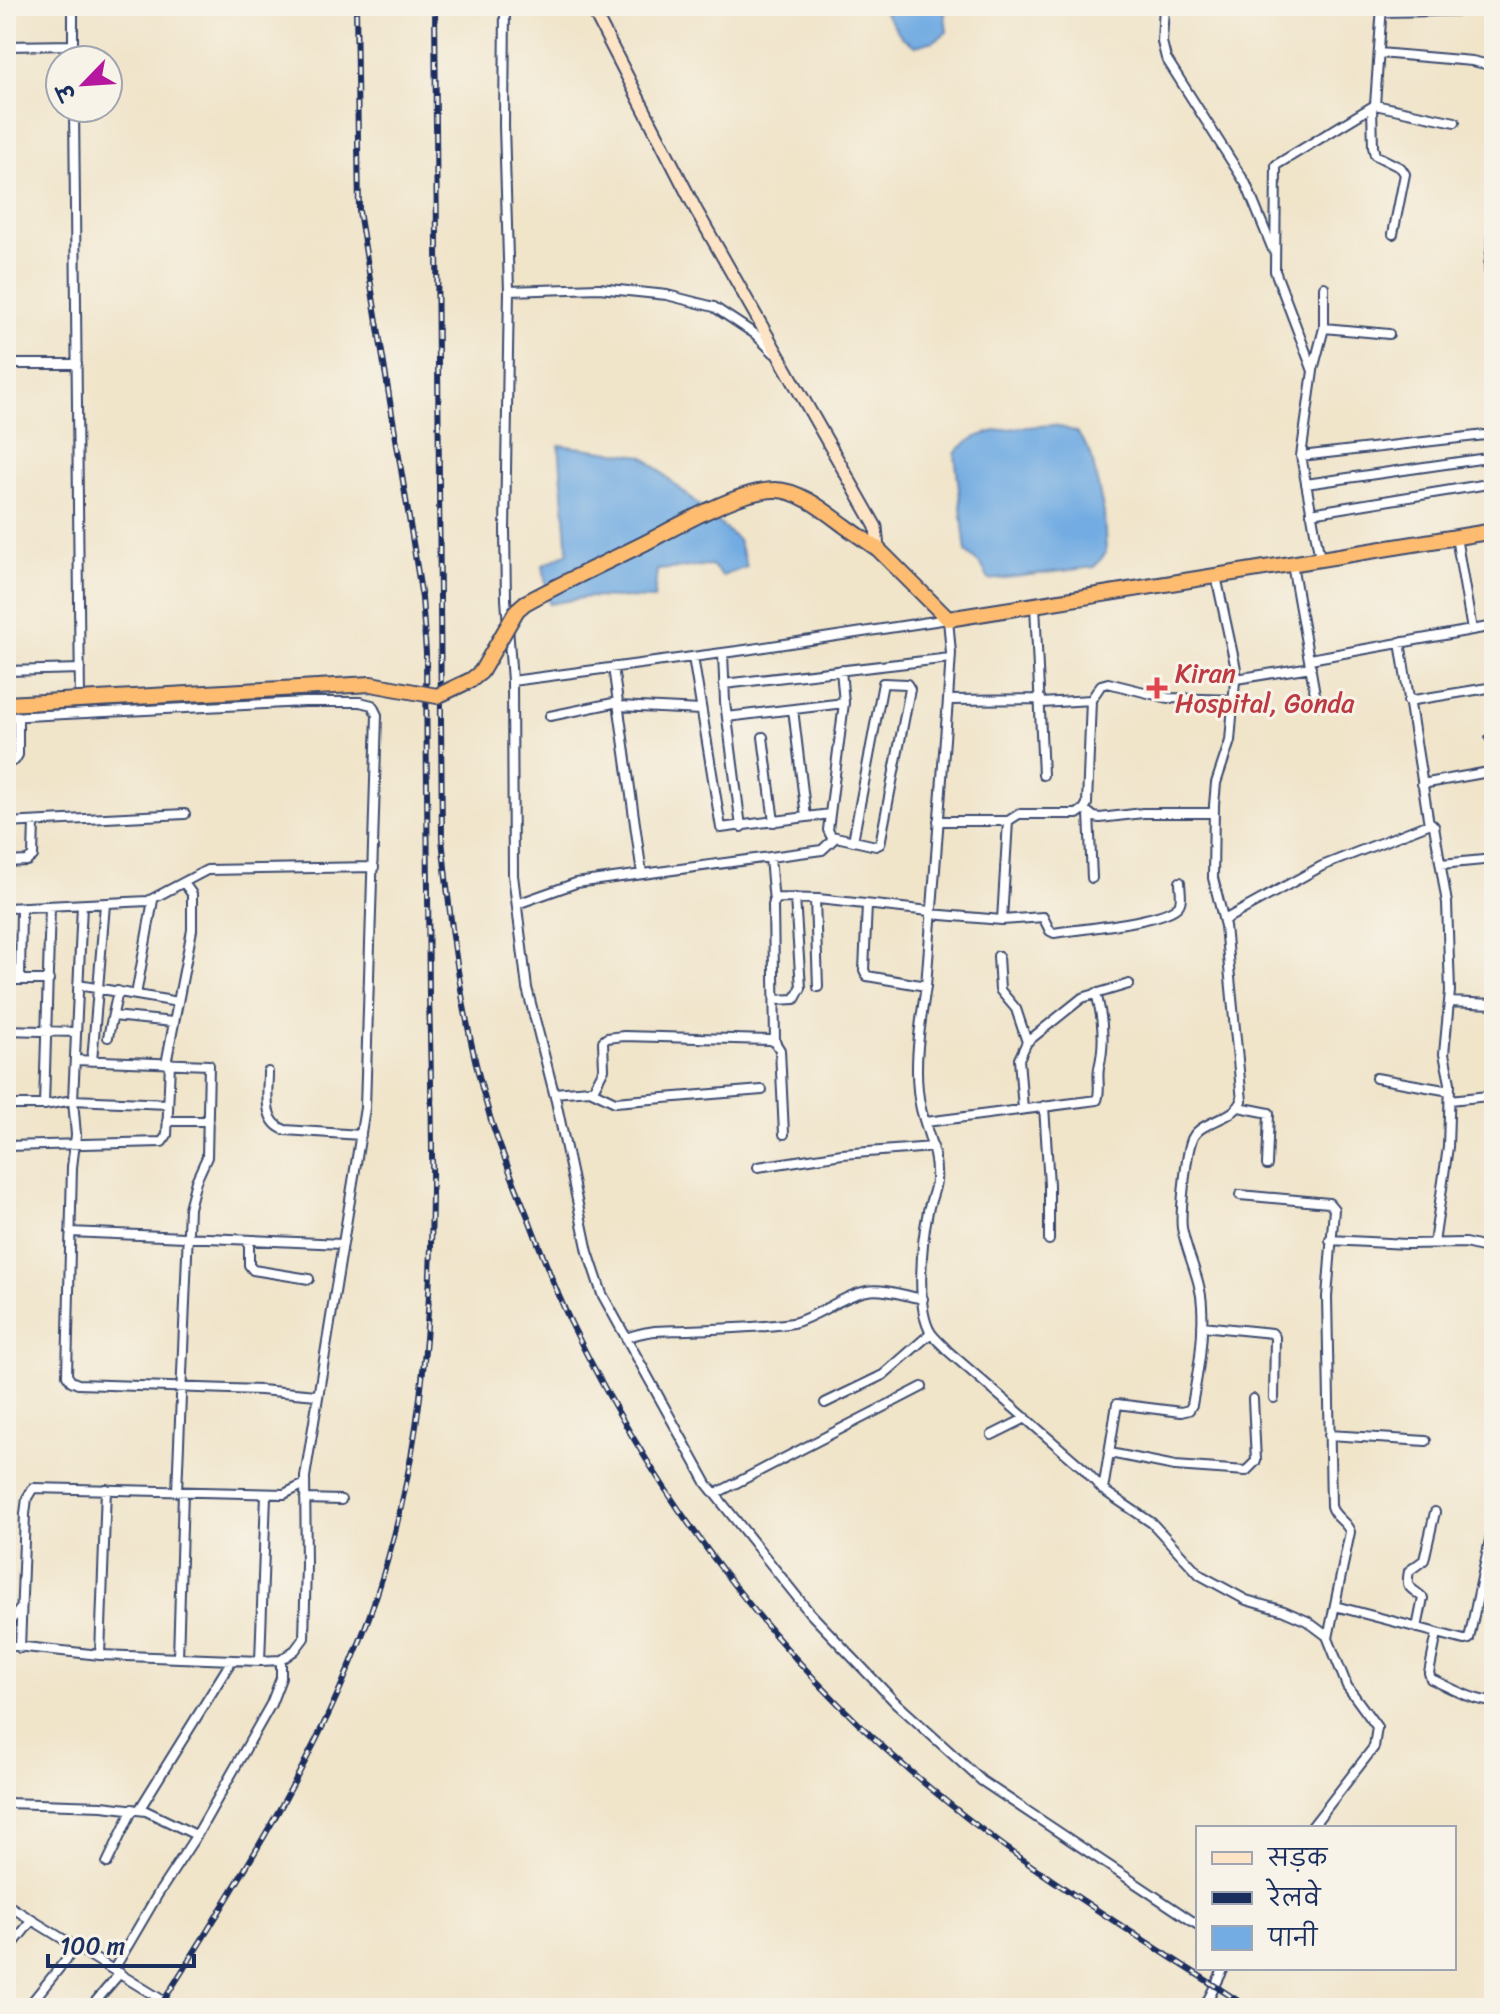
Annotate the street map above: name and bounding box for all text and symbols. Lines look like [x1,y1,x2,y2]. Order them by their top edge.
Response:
north arrow [44,44,124,124]
text: उ [45,75,88,109]
place label: Kiran Hospital, Gonda [1175,650,1355,726]
marker: Kiran Hospital, Gonda [1146,677,1168,699]
legend [1196,1826,1456,1970]
text: सड़क [1266,1837,1329,1879]
text: रेलवे [1265,1877,1322,1919]
text: पानी [1266,1917,1319,1959]
scale bar [48,1918,194,1968]
text: 100 m [60,1925,125,1967]

